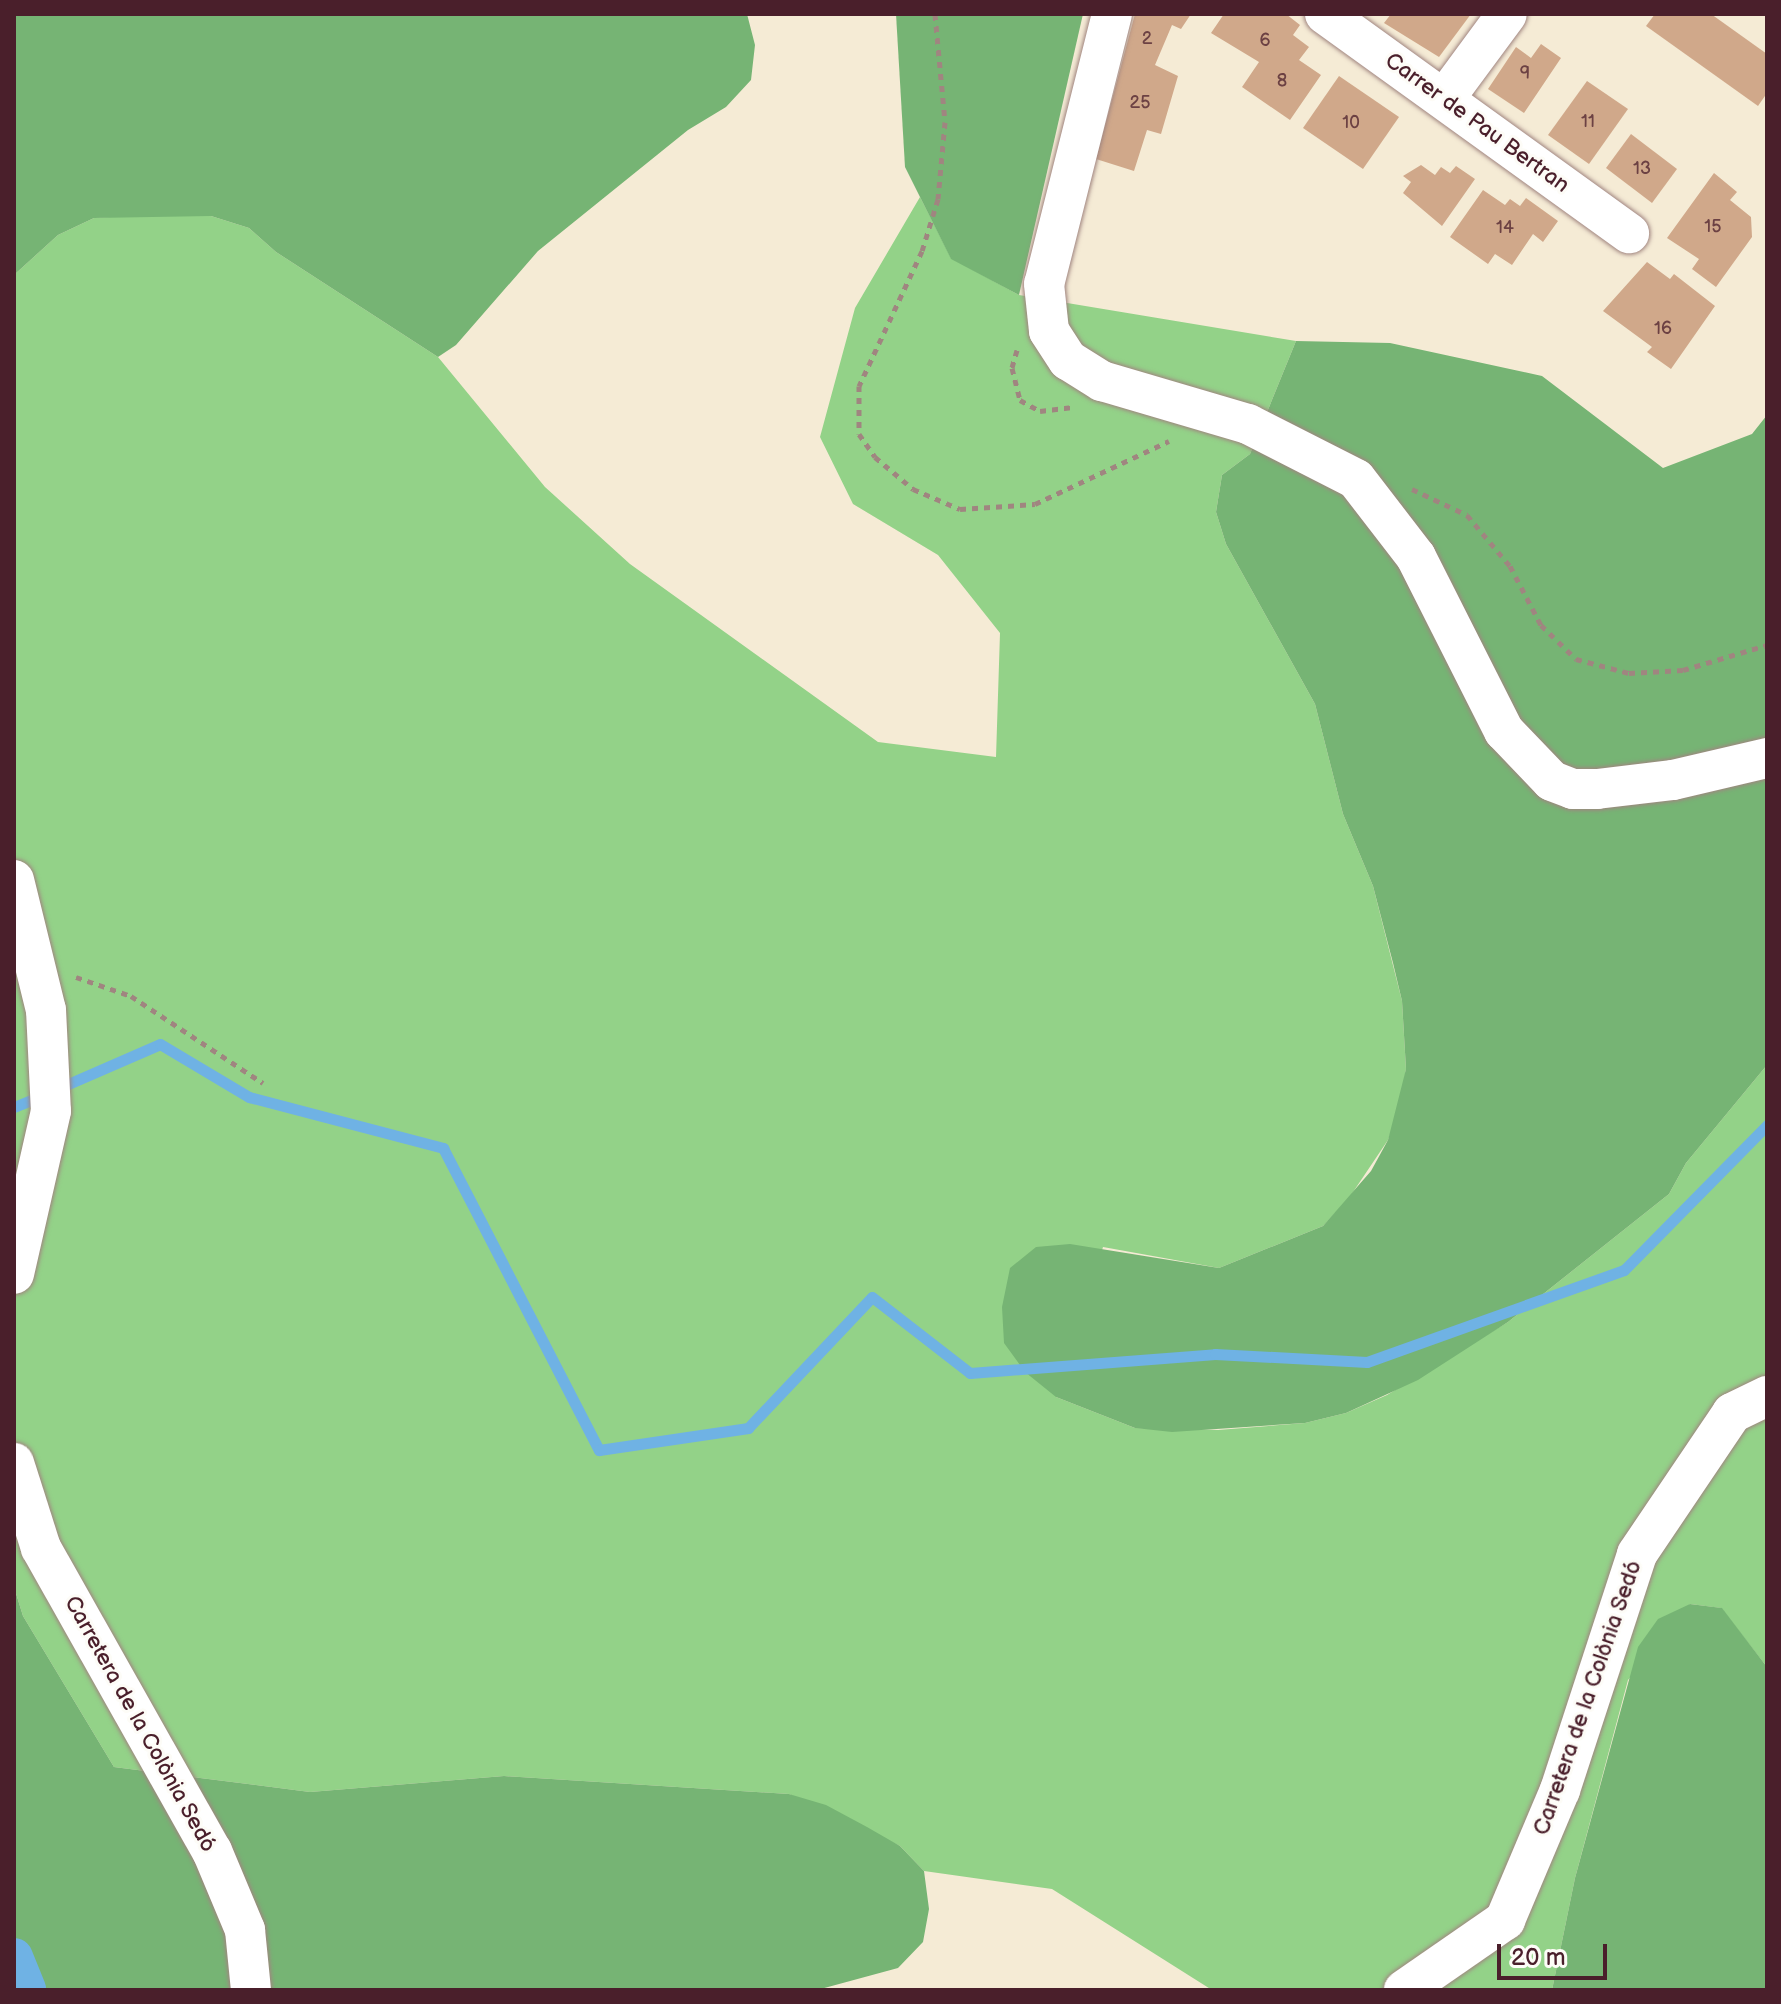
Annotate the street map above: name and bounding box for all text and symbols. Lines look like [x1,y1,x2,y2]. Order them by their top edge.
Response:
house number: 2 [1142,28,1152,50]
house number: 6 [1260,30,1270,52]
street label: Carrer de Pau Bertran [1380,47,1574,199]
house number: 9 [1520,63,1530,85]
house number: 8 [1277,70,1287,92]
house number: 25 [1130,92,1150,114]
house number: 11 [1581,111,1595,133]
house number: 10 [1342,112,1360,134]
house number: 13 [1633,158,1651,180]
house number: 15 [1704,216,1722,238]
house number: 14 [1496,217,1514,239]
house number: 16 [1654,318,1672,340]
street label: Carretera de la Colònia Sedó [1528,1557,1648,1839]
street label: Carretera de la Colònia Sedó [58,1591,222,1857]
scale bar [1501,1928,1611,1978]
text: 20 m [1511,1943,1566,1972]

